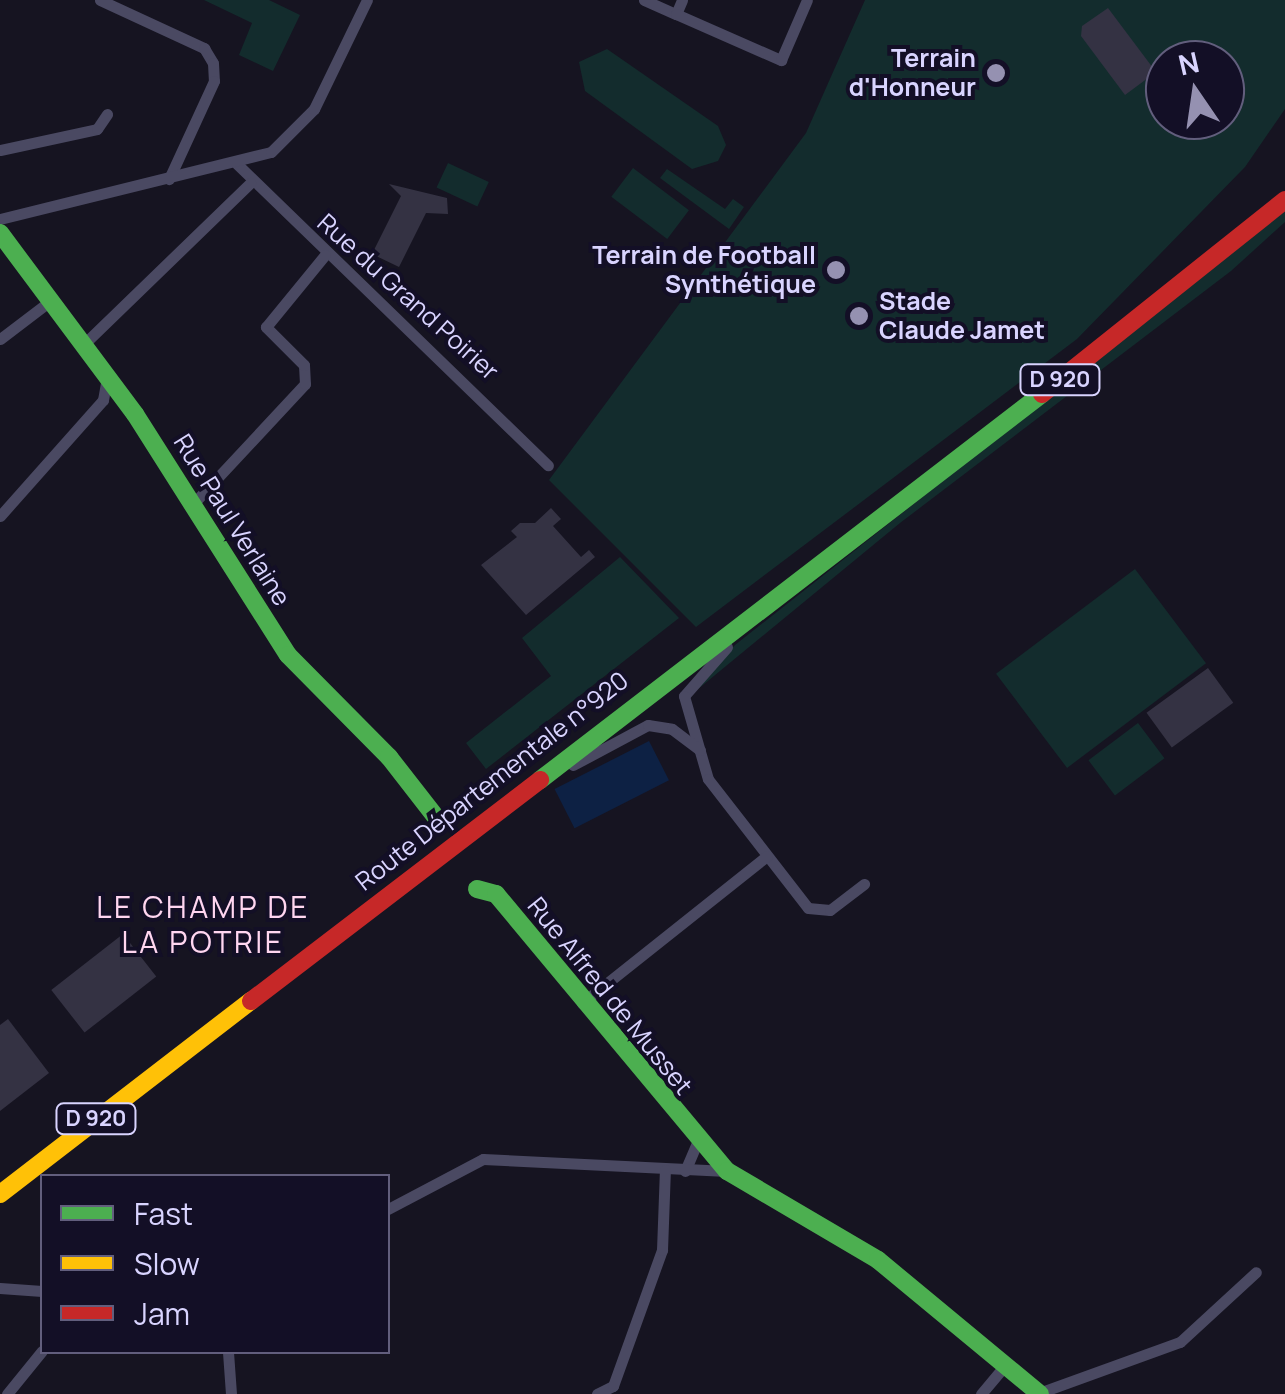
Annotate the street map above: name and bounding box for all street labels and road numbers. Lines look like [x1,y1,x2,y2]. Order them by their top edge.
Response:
street label: Rue du Grand Poirier [311,208,505,386]
road number: D 920 [1018,363,1102,397]
street label: Rue Paul Verlaine [167,429,297,611]
street label: Route Départementale n°920 [350,665,634,897]
street label: Rue Alfred de Musset [521,891,699,1101]
road number: D 920 [54,1102,138,1136]

